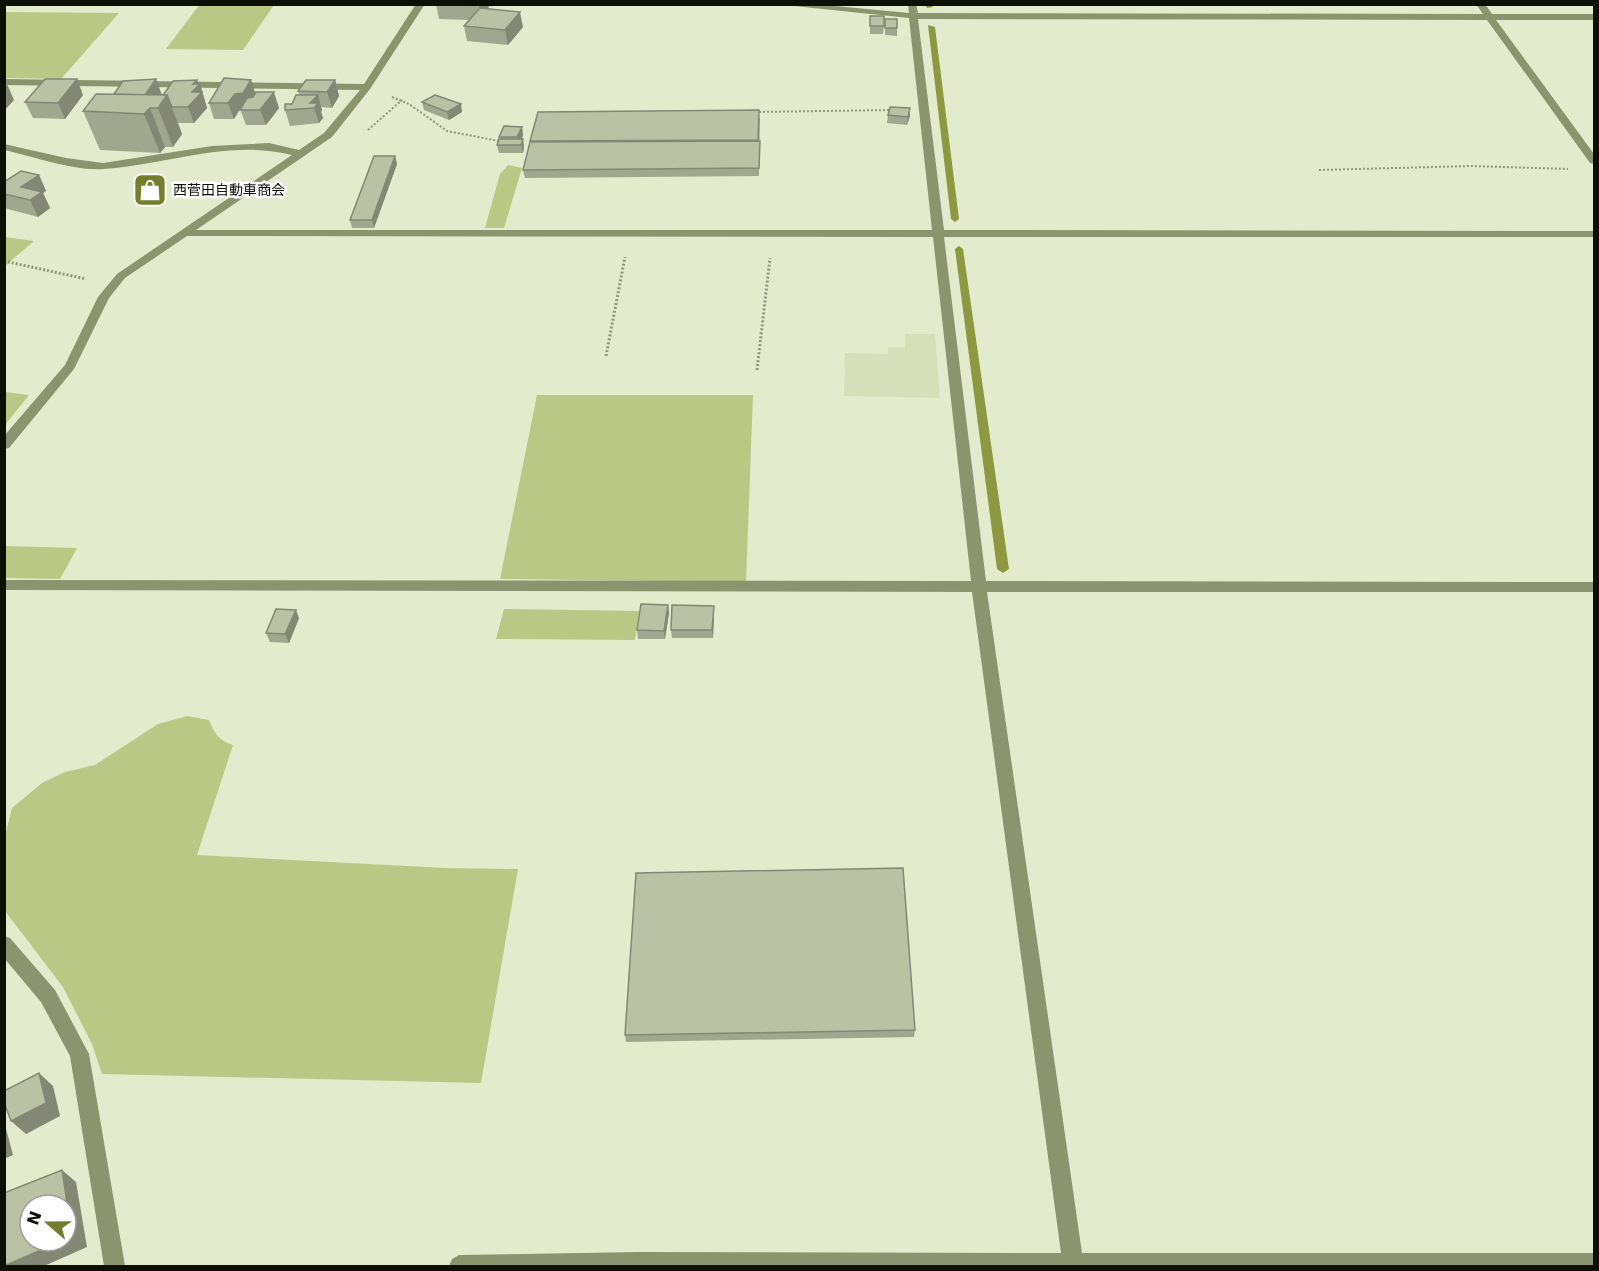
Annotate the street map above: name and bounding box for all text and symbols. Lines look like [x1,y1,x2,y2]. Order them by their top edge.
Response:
shop icon: 西菅田自動車商会 [132,172,168,208]
place label: 西菅田自動車商会 [173,182,285,198]
north arrow [18,1193,78,1253]
text: N [23,1208,46,1228]

